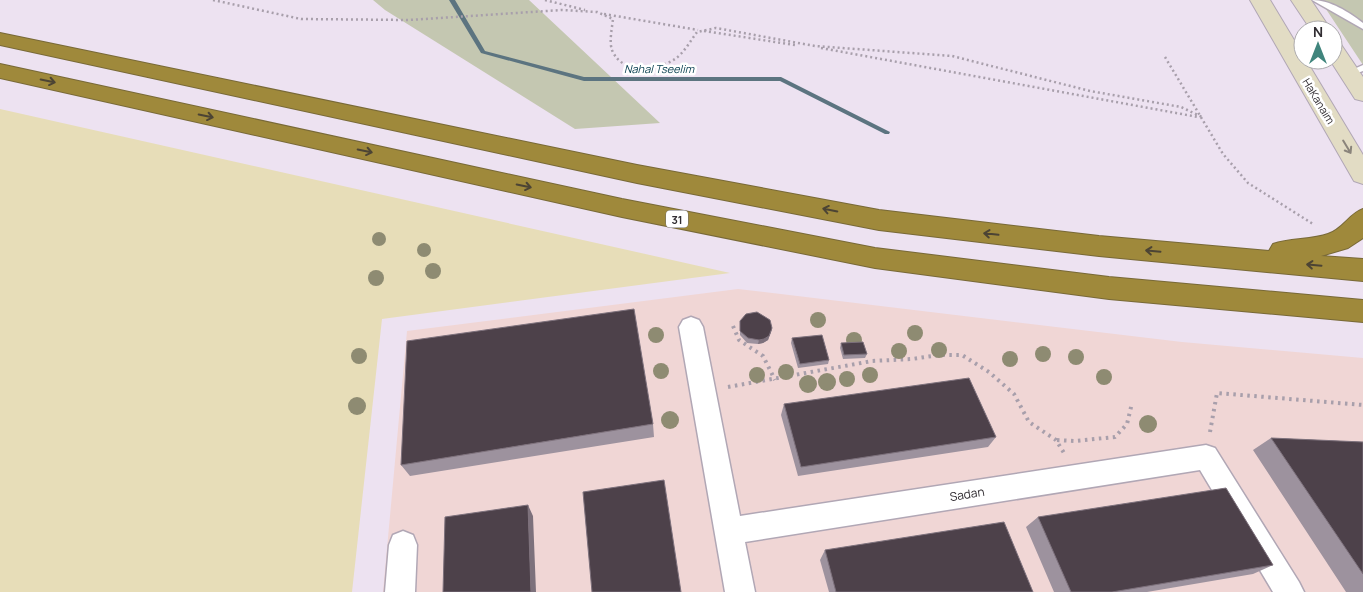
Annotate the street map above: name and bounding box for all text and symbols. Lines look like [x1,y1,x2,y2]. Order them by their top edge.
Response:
north arrow [1293,20,1343,70]
text: N [1313,22,1323,41]
water label: Nahal Tseelim [624,61,695,76]
street label: HaKanaim [1299,75,1339,127]
one-way arrow [39,77,55,86]
one-way arrow [198,112,214,121]
one-way arrow [1342,140,1352,154]
one-way arrow [357,147,373,156]
one-way arrow [515,182,531,191]
one-way arrow [823,205,839,215]
road number: 31 [666,210,688,228]
one-way arrow [983,229,999,239]
one-way arrow [1145,246,1161,256]
one-way arrow [1307,260,1323,270]
street label: Sadan [948,483,986,505]

